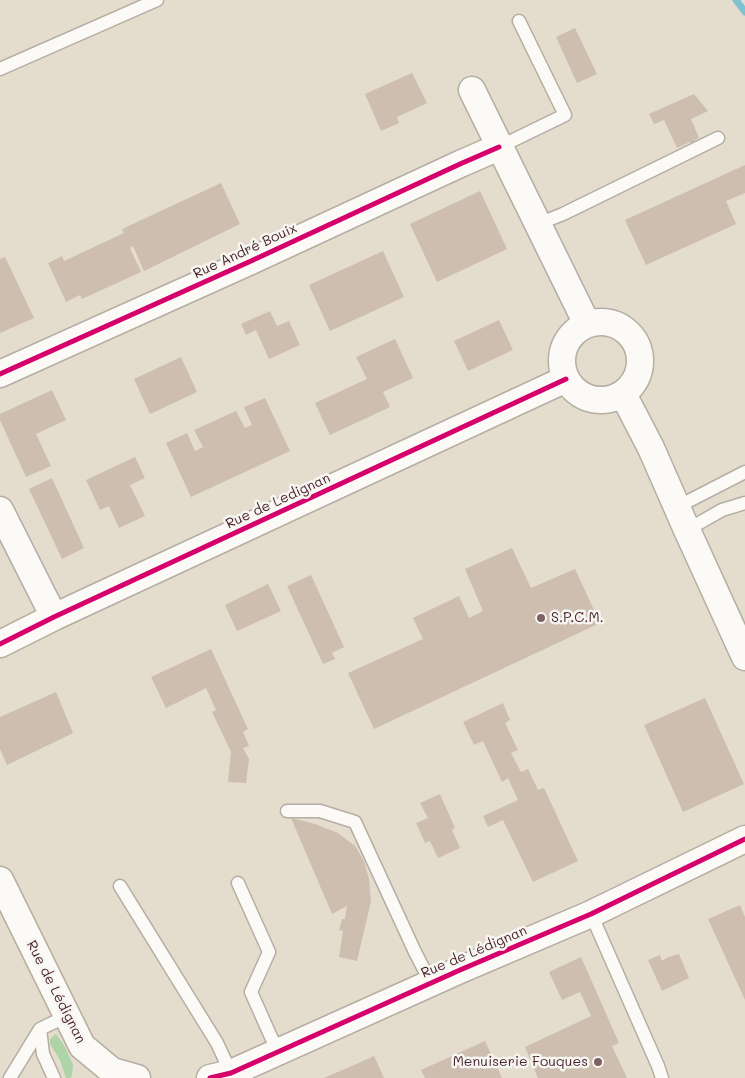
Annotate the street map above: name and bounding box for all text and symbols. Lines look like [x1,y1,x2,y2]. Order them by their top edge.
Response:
street label: Rue André Bouix [191,220,299,282]
street label: Rue de Ledignan [223,469,333,533]
place label: S.P.C.M. [551,610,604,626]
marker: S.P.C.M. [535,612,547,624]
street label: Rue de Lédignan [419,922,529,982]
street label: Rue de Lédignan [23,938,89,1046]
place label: Menuiserie Fouques [453,1054,588,1070]
marker: Menuiserie Fouques [592,1056,604,1068]

